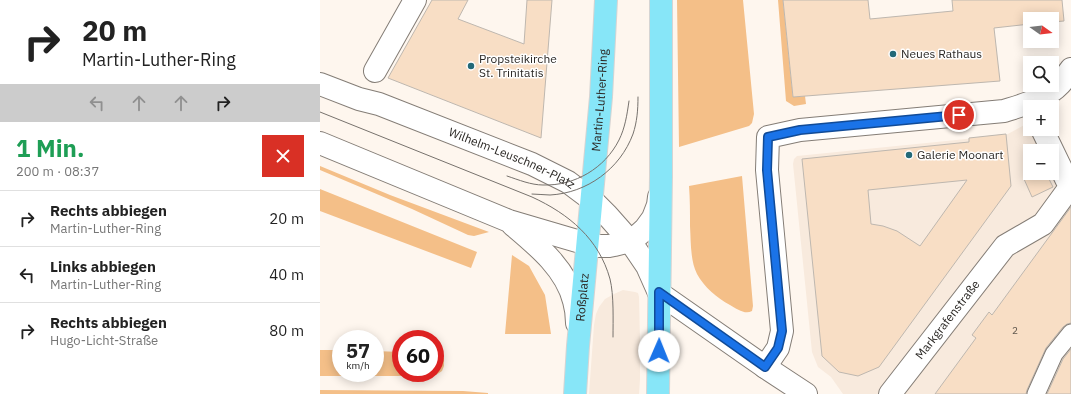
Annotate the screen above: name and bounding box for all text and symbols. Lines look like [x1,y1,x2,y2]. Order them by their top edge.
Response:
text: 20 m [82,12,147,49]
north arrow [1023,12,1059,48]
map controls [1023,12,1059,180]
icon: right [16,16,68,68]
place label: Neues Rathaus [901,46,982,61]
text: Martin-Luther-Ring [82,48,236,71]
street label: Martin-Luther-Ring [588,48,611,152]
marker: Neues Rathaus [888,49,898,59]
place label: Propsteikirche St. Trinitatis [479,51,557,80]
button: search [1023,56,1059,92]
marker: Propsteikirche St. Trinitatis [466,61,476,71]
icon: left [86,92,108,114]
icon: ahead [128,92,150,114]
icon: ahead [170,92,192,114]
icon: right [212,92,234,114]
pin [942,98,976,132]
button: + [1023,100,1059,136]
icon: arrive [948,104,970,126]
street label: Wilhelm-Leuschner-Platz [447,124,579,192]
text: 1 Min. [16,132,84,164]
button: close [262,135,304,177]
button: − [1023,144,1059,180]
place label: Galerie Moonart [917,147,1004,162]
marker: Galerie Moonart [904,150,914,160]
text: 200 m · 08:37 [16,163,99,180]
text: Rechts abbiegen [50,201,167,220]
icon: right [16,208,38,230]
text: 20 m [269,209,304,228]
text: Martin-Luther-Ring [50,220,161,237]
text: Links abbiegen [50,257,156,276]
icon: left [16,264,38,286]
text: 40 m [269,265,304,284]
street label: Roßplatz [572,272,592,322]
text: Martin-Luther-Ring [50,276,161,293]
street label: Markgrafenstraße [912,277,983,362]
text: Rechts abbiegen [50,313,167,332]
icon: right [16,320,38,342]
text: 80 m [269,321,304,340]
house number: 2 [1012,324,1018,337]
speed limit sign: 60 [392,330,444,382]
position arrow [638,330,680,372]
text: Hugo-Licht-Straße [50,332,158,349]
text: 57 [346,337,370,364]
text: km/h [346,359,370,372]

